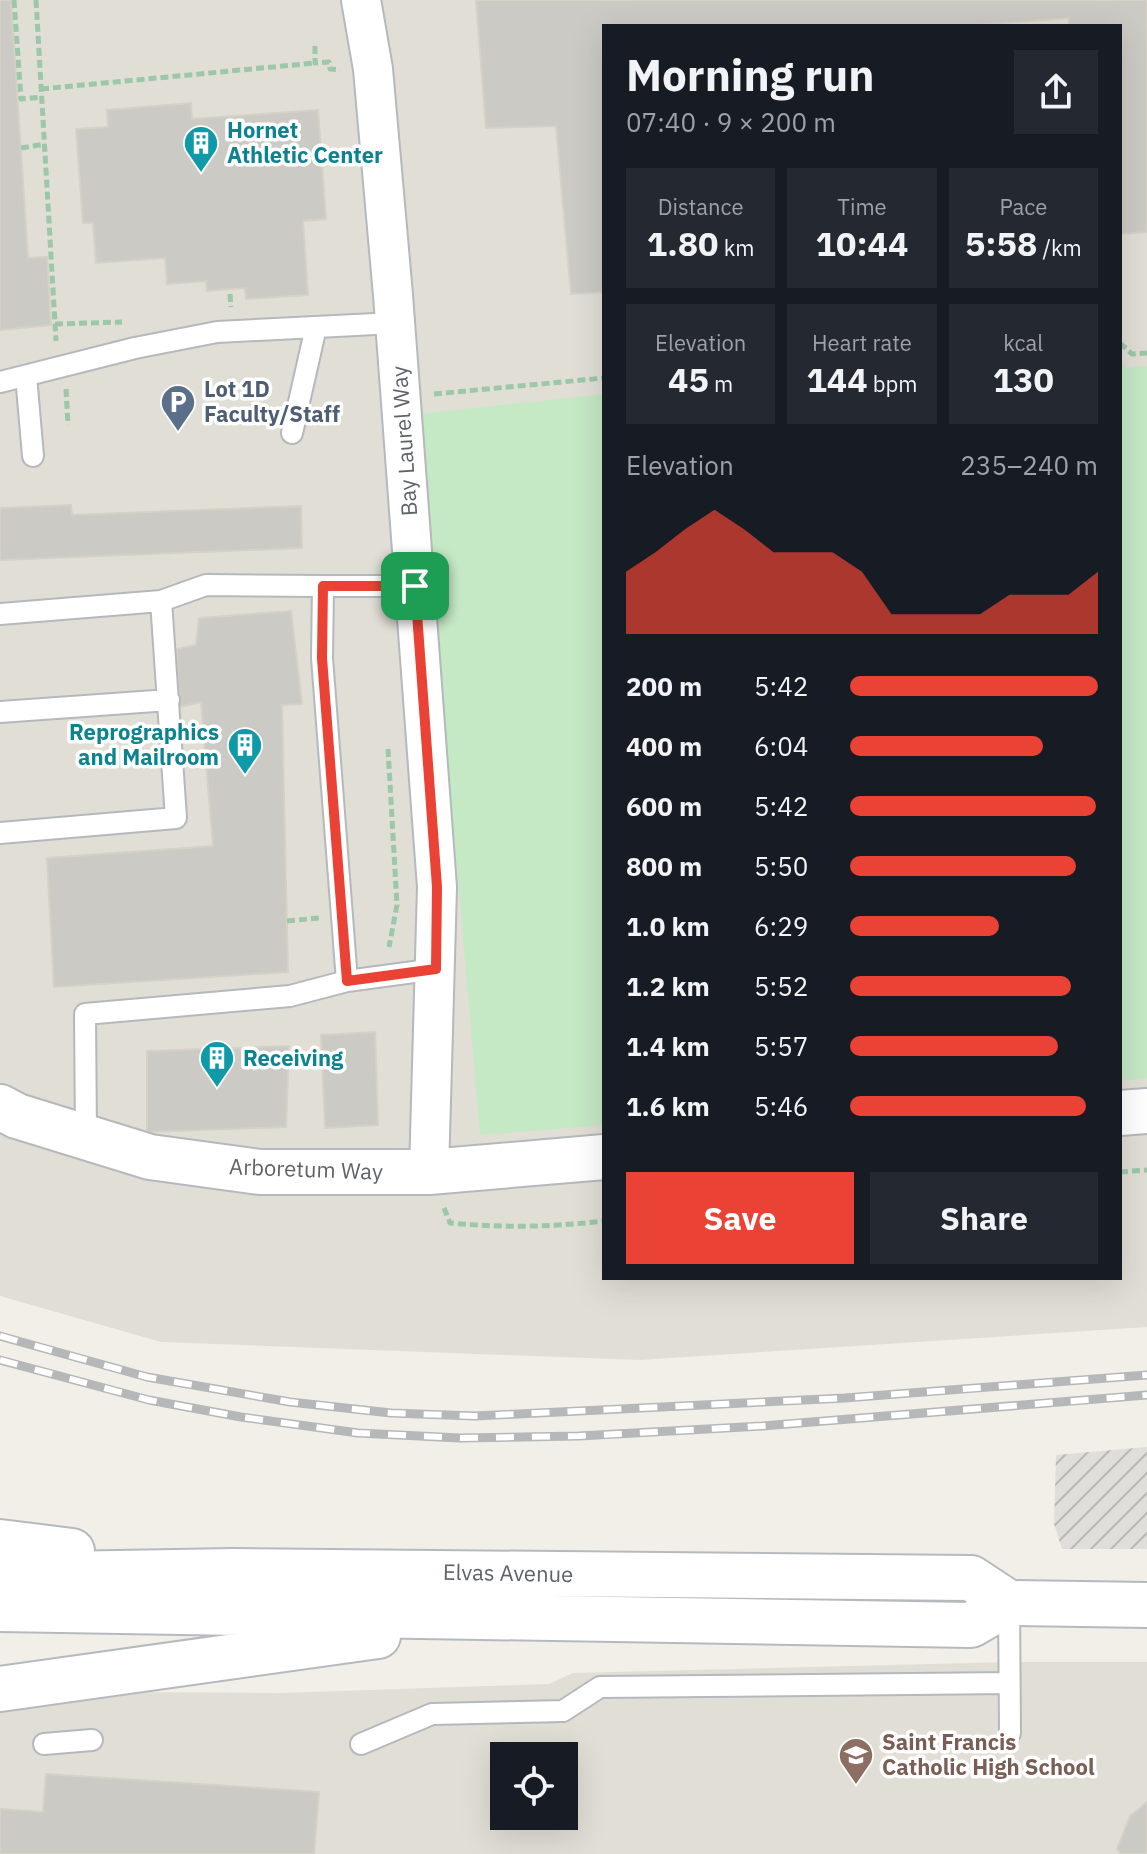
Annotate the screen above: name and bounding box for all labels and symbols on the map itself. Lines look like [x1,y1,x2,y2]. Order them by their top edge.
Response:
place label: Hornet Athletic Center [227,115,383,169]
building icon: Hornet Athletic Center [182,124,220,174]
street label: Bay Laurel Way [384,365,423,517]
place label: Lot 1D Faculty/Staff [204,374,340,428]
parking icon: Lot 1D Faculty/Staff [159,383,197,433]
pin [381,552,449,620]
place label: Reprographics and Mailroom [69,717,219,771]
building icon: Reprographics and Mailroom [226,726,264,776]
building icon: Receiving [198,1039,236,1089]
place label: Receiving [243,1043,344,1072]
street label: Arboretum Way [229,1151,383,1186]
street label: Elvas Avenue [443,1557,573,1588]
place label: Saint Francis Catholic High School [882,1727,1095,1781]
school or university icon: Saint Francis Catholic High School [837,1736,875,1786]

